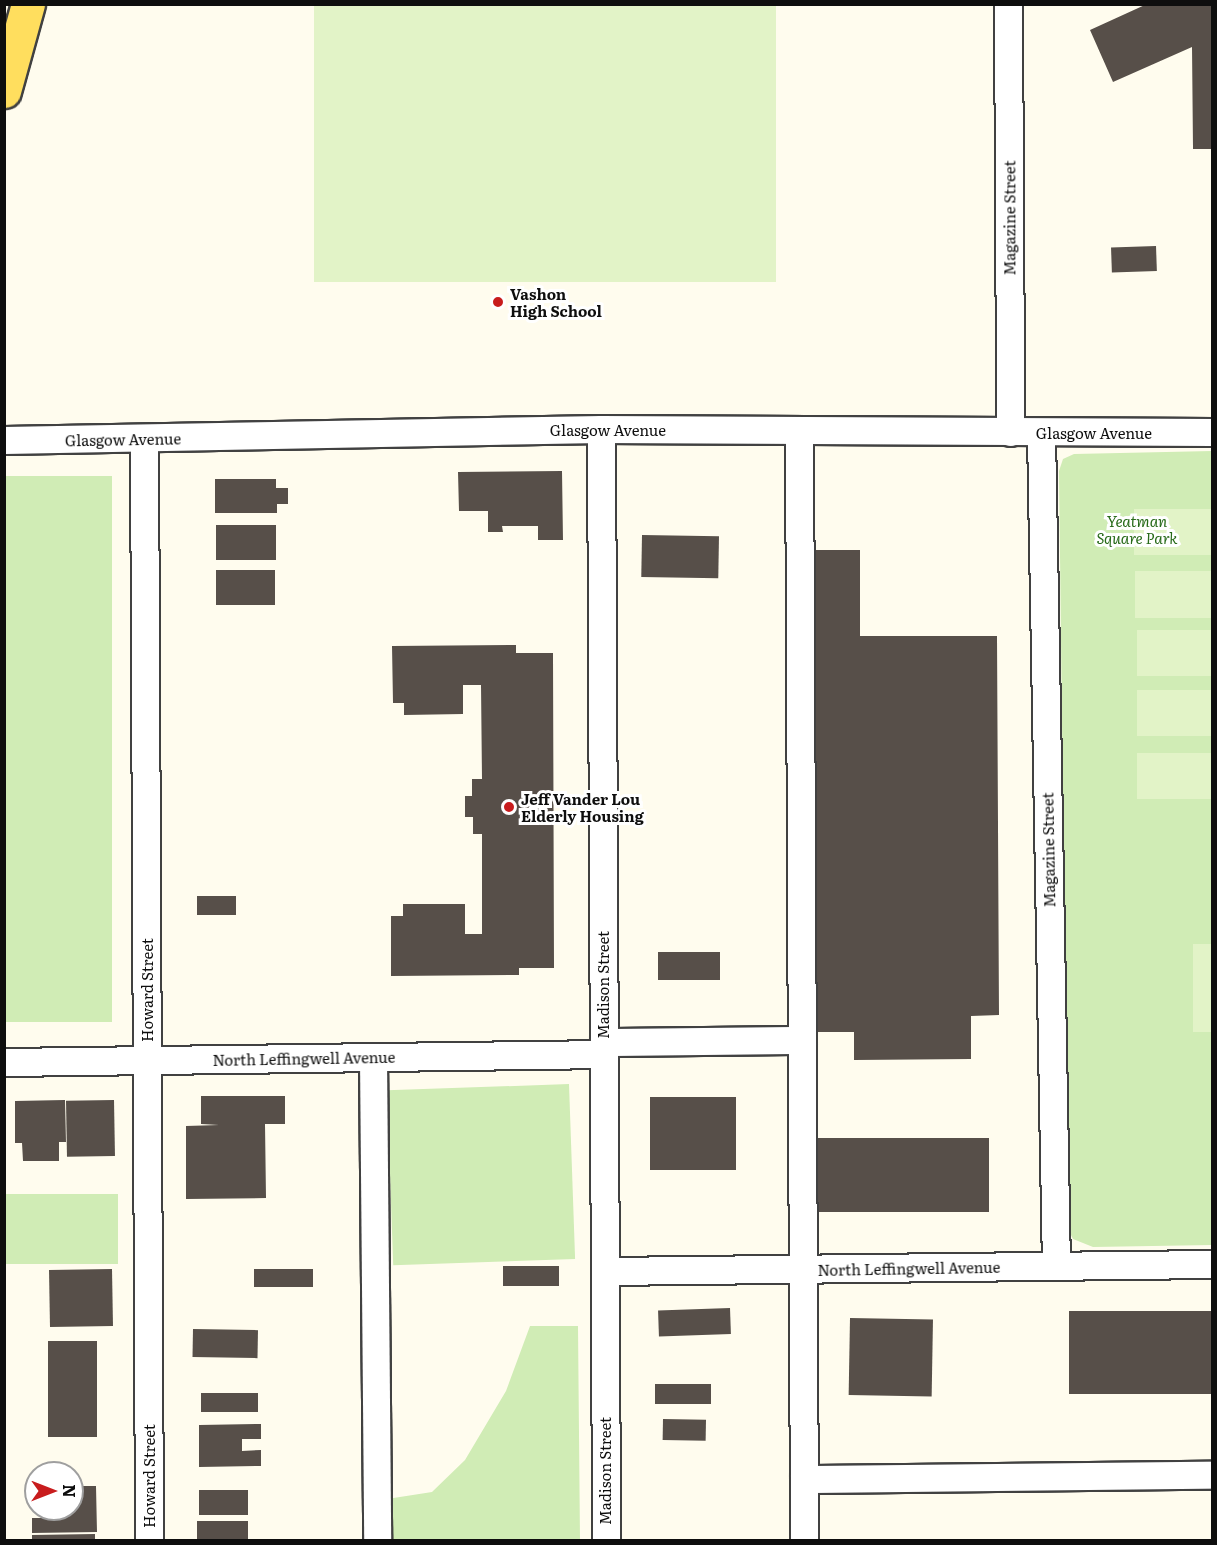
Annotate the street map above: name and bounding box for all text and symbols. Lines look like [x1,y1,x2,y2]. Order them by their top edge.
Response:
street label: Magazine Street [1000,161,1018,275]
place label: Vashon High School [510,284,602,319]
marker: Vashon High School [491,295,505,309]
street label: Glasgow Avenue [550,421,666,439]
street label: Glasgow Avenue [1036,424,1152,442]
street label: Glasgow Avenue [65,429,181,449]
park label: Yeatman Square Park [1097,511,1177,546]
place label: Jeff Vander Lou Elderly Housing [521,789,644,824]
street label: Magazine Street [1038,792,1058,908]
marker: Jeff Vander Lou Elderly Housing [502,800,516,814]
street label: Madison Street [594,931,612,1039]
street label: Howard Street [138,938,156,1042]
street label: North Leffingwell Avenue [212,1047,396,1069]
street label: North Leffingwell Avenue [817,1257,1001,1279]
street label: Madison Street [596,1417,614,1525]
street label: Howard Street [140,1424,158,1528]
north arrow [24,1461,84,1521]
text: N [58,1484,82,1498]

